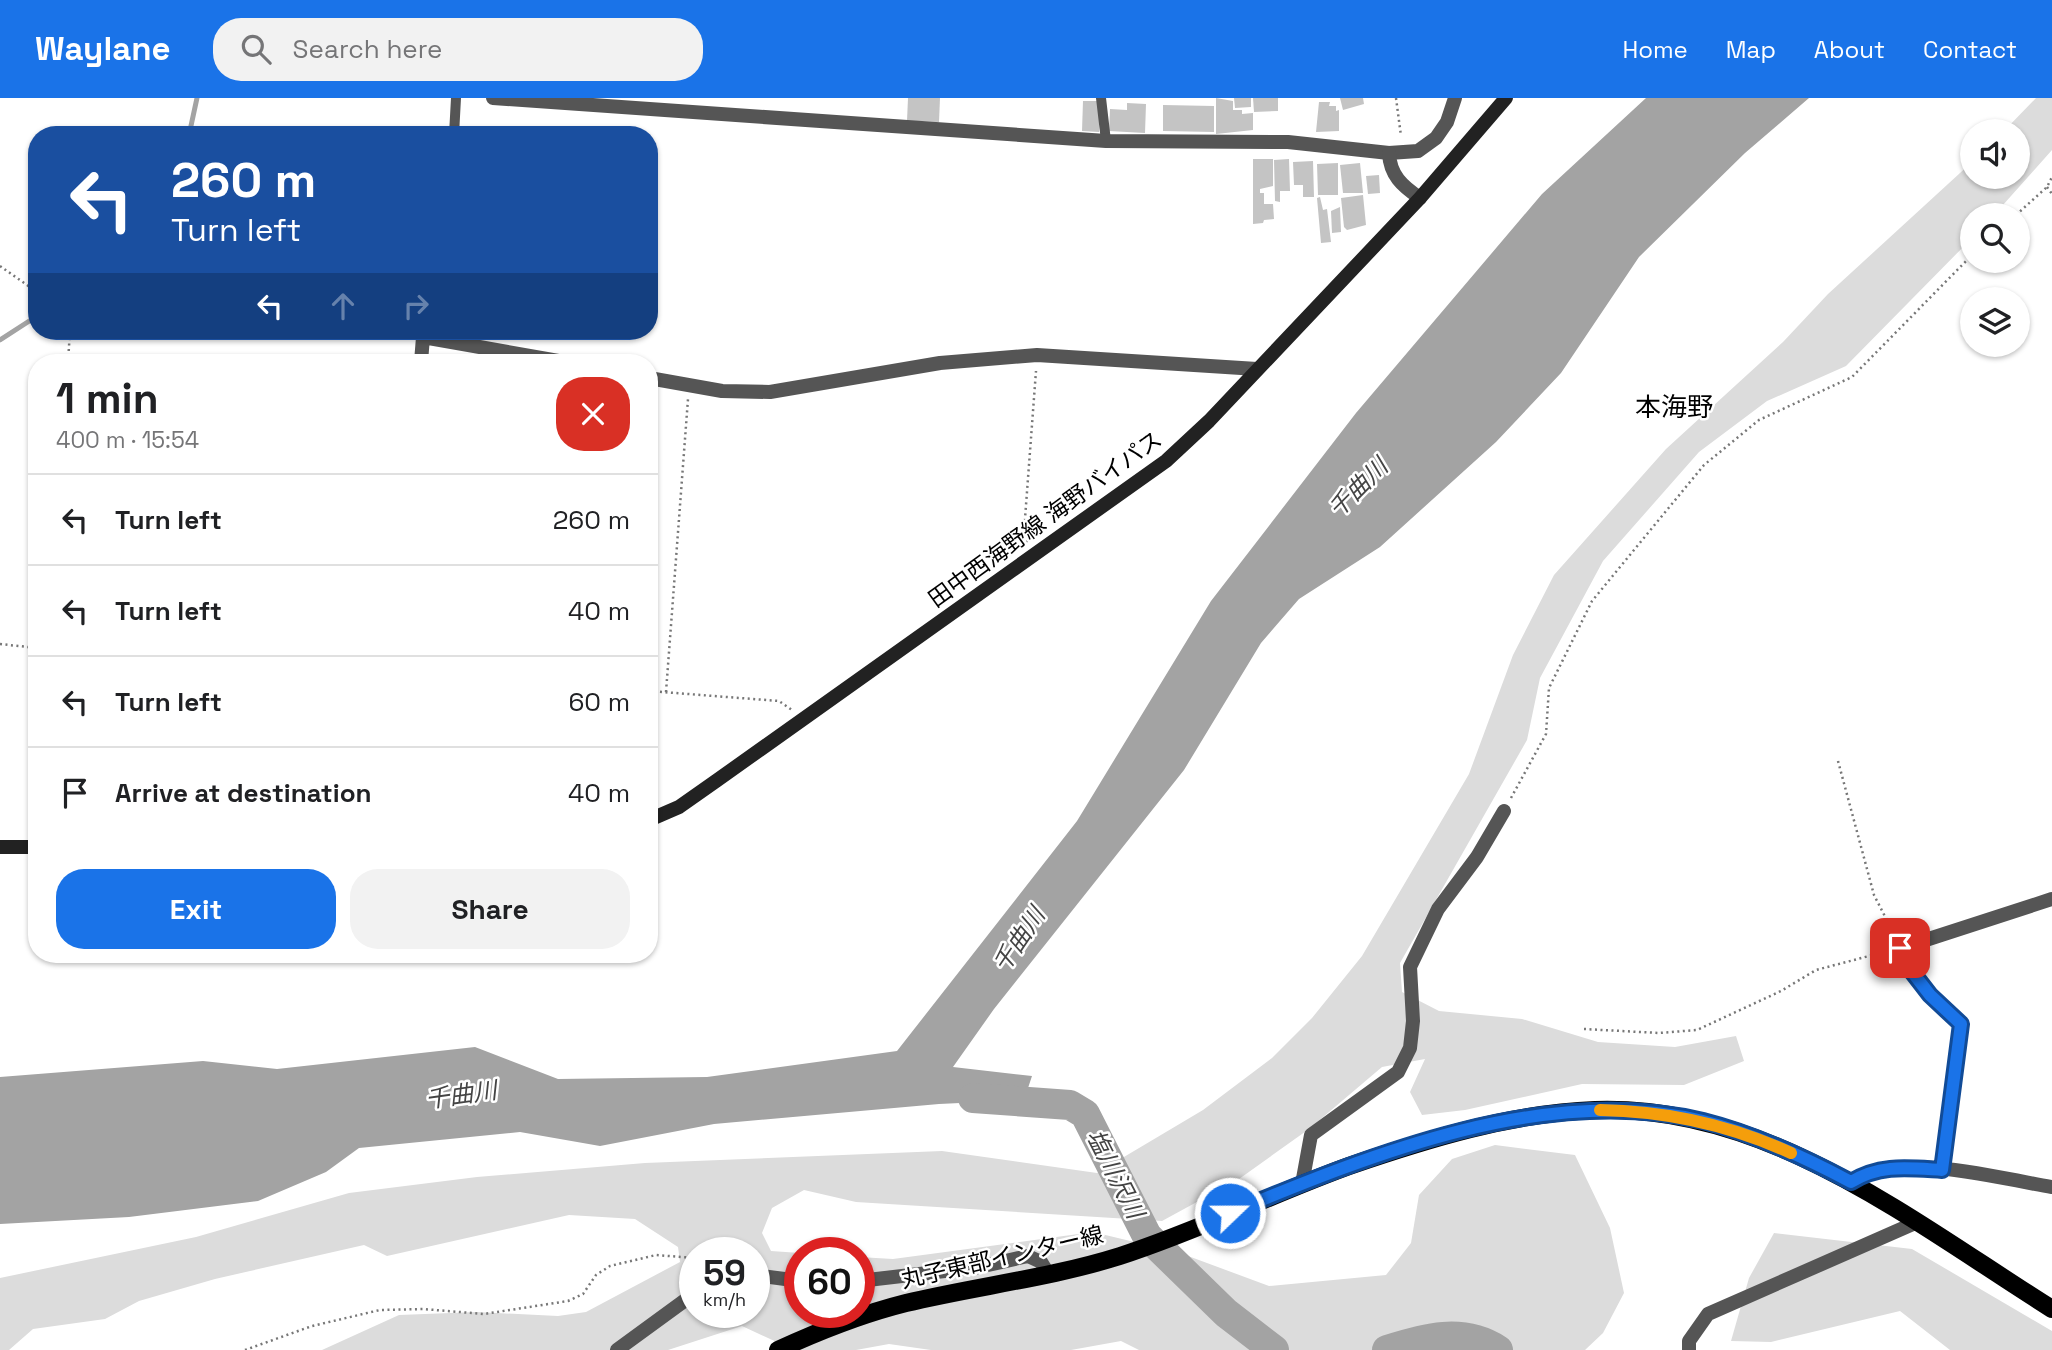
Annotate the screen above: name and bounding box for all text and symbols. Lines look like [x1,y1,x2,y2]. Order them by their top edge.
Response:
search box [213,18,703,81]
text: Waylane [35,28,171,70]
icon: search [237,30,275,68]
text: Search here [293,32,442,66]
text: Home [1622,34,1688,65]
text: Map [1726,34,1776,65]
text: About [1814,34,1885,65]
text: Contact [1923,34,2017,65]
map controls [1960,119,2030,357]
button: sound [1960,119,2030,189]
text: 260 m [171,149,316,211]
icon: left [56,154,147,245]
button: search [1960,203,2030,273]
text: Turn left [171,210,301,250]
icon: left [251,287,289,325]
icon: ahead [324,287,362,325]
icon: right [397,287,435,325]
button: layers [1960,287,2030,357]
text: 1 min [56,372,159,425]
button: close [556,377,630,451]
district label: 本海野 [1635,390,1713,424]
street label: 田中西海野線 海野バイパス [922,424,1168,614]
text: 400 m · 15:54 [56,425,199,455]
water label: 千曲川 [1321,449,1396,524]
icon: left [56,501,94,539]
text: Turn left [115,503,222,537]
text: 260 m [553,503,630,537]
icon: left [56,592,94,630]
text: Turn left [115,594,222,628]
text: 40 m [568,594,630,628]
icon: left [56,683,94,721]
text: Turn left [115,685,222,719]
text: 60 m [568,685,630,719]
icon: arrive [56,774,94,812]
text: Arrive at destination [115,776,372,810]
text: 40 m [568,776,630,810]
button: Exit [56,869,336,949]
button: Share [350,869,630,949]
water label: 千曲川 [986,899,1053,978]
pin [1870,918,1930,978]
icon: arrive [1881,929,1919,967]
water label: 千曲川 [423,1074,502,1115]
water label: 塩川沢川 [1080,1124,1152,1226]
position arrow [1193,1176,1267,1250]
street label: 丸子東部インター線 [898,1219,1106,1295]
speed limit sign: 60 [784,1237,875,1328]
text: 59 [703,1251,746,1295]
text: km/h [703,1288,746,1311]

